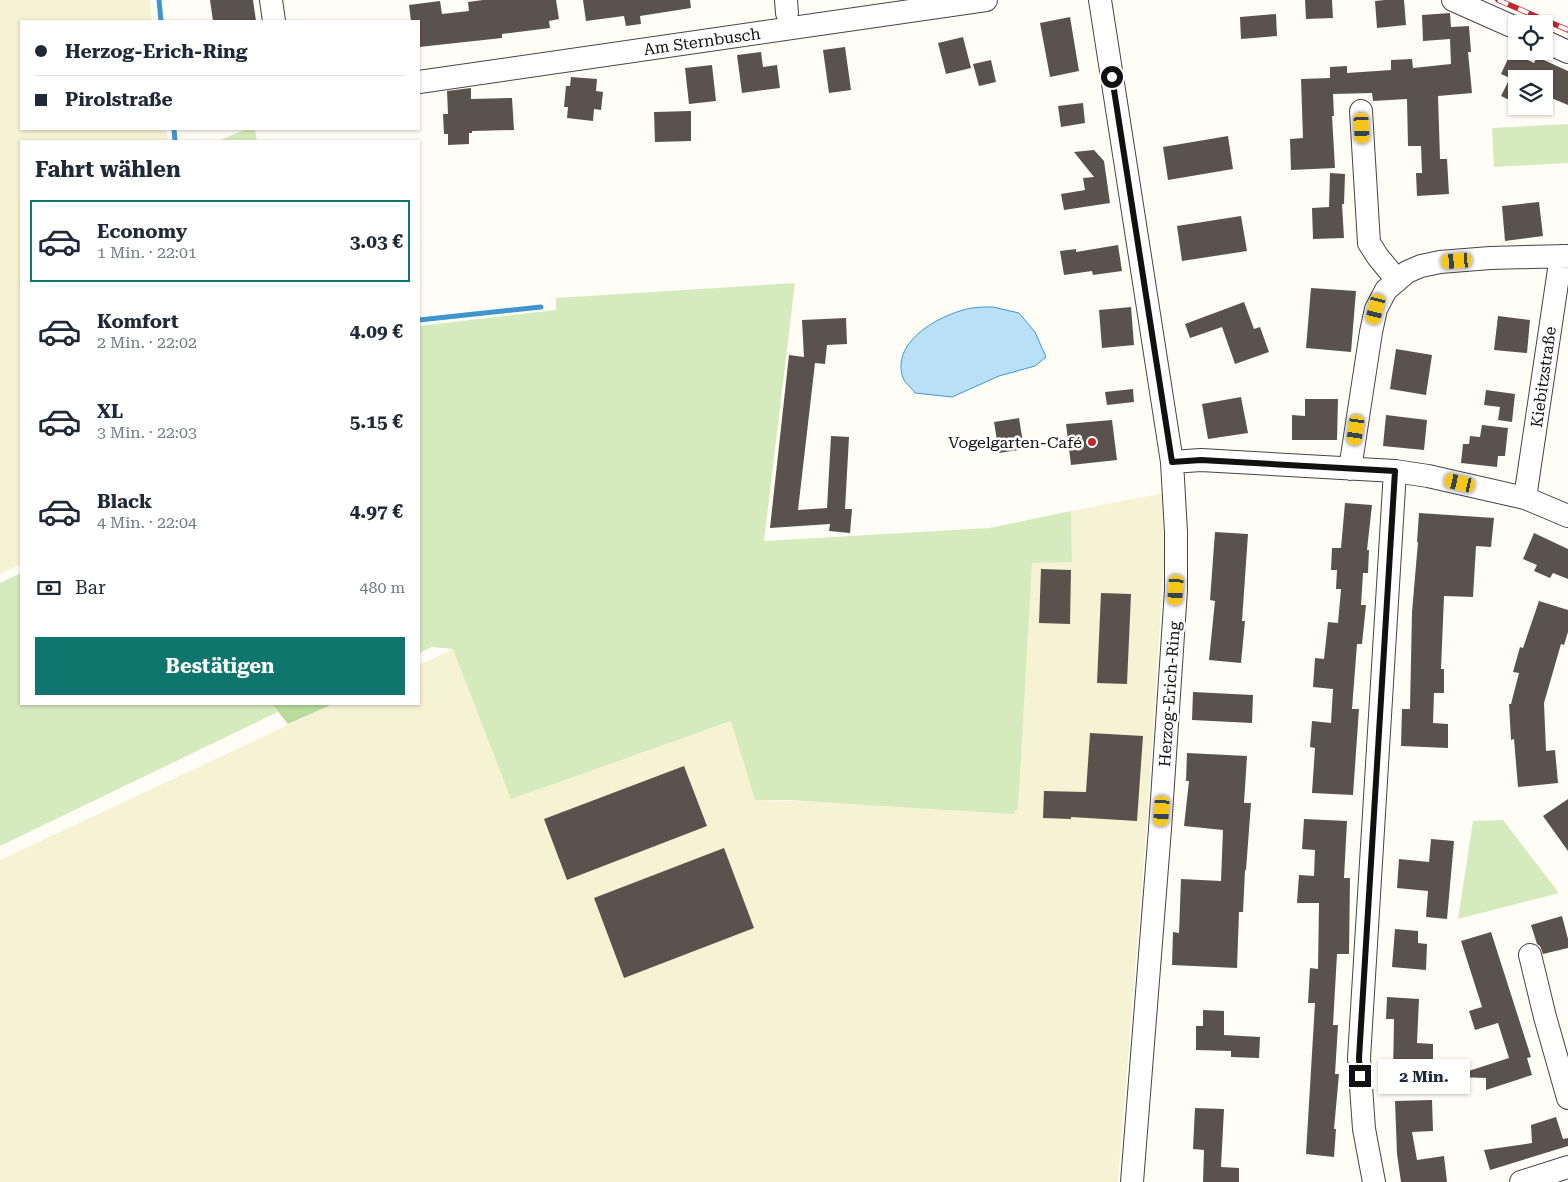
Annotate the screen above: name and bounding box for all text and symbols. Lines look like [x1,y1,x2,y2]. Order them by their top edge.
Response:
map controls [1508,15,1553,115]
button: locate [1508,15,1553,60]
street label: Am Sternbusch [642,24,762,59]
text: Herzog-Erich-Ring [65,40,248,63]
route start [1101,66,1123,88]
button: layers [1508,70,1553,115]
text: Pirolstraße [65,88,173,111]
car [1353,113,1370,143]
text: Fahrt wählen [35,157,181,182]
icon: car [37,219,82,264]
text: Economy [97,220,187,243]
text: 3.03 € [350,230,403,253]
text: 1 Min. · 22:01 [97,243,197,262]
car [1441,252,1472,270]
car [1365,293,1386,325]
icon: car [37,309,82,354]
text: Komfort [97,310,179,333]
text: 4.09 € [350,320,403,343]
street label: Kiebitzstraße [1527,325,1560,429]
text: 2 Min. · 22:02 [97,333,197,352]
icon: car [37,399,82,444]
text: XL [97,400,123,423]
text: 5.15 € [350,410,403,433]
car [1346,414,1365,446]
text: 3 Min. · 22:03 [97,423,197,442]
place label: Vogelgarten-Café [948,433,1082,452]
marker: Vogelgarten-Café [1086,436,1098,448]
car [1443,472,1476,494]
icon: car [37,489,82,534]
text: Black [97,490,152,513]
text: 4.97 € [350,500,403,523]
text: 4 Min. · 22:04 [97,513,197,532]
icon: cash [35,574,63,602]
car [1167,575,1184,605]
text: Bar [75,576,106,599]
text: 480 m [359,578,405,597]
street label: Herzog-Erich-Ring [1155,620,1184,767]
button: Bestätigen [35,637,405,695]
car [1153,796,1170,826]
callout: 2 Min. [1378,1058,1470,1094]
route end [1349,1065,1371,1087]
text: 2 Min. [1399,1067,1449,1086]

